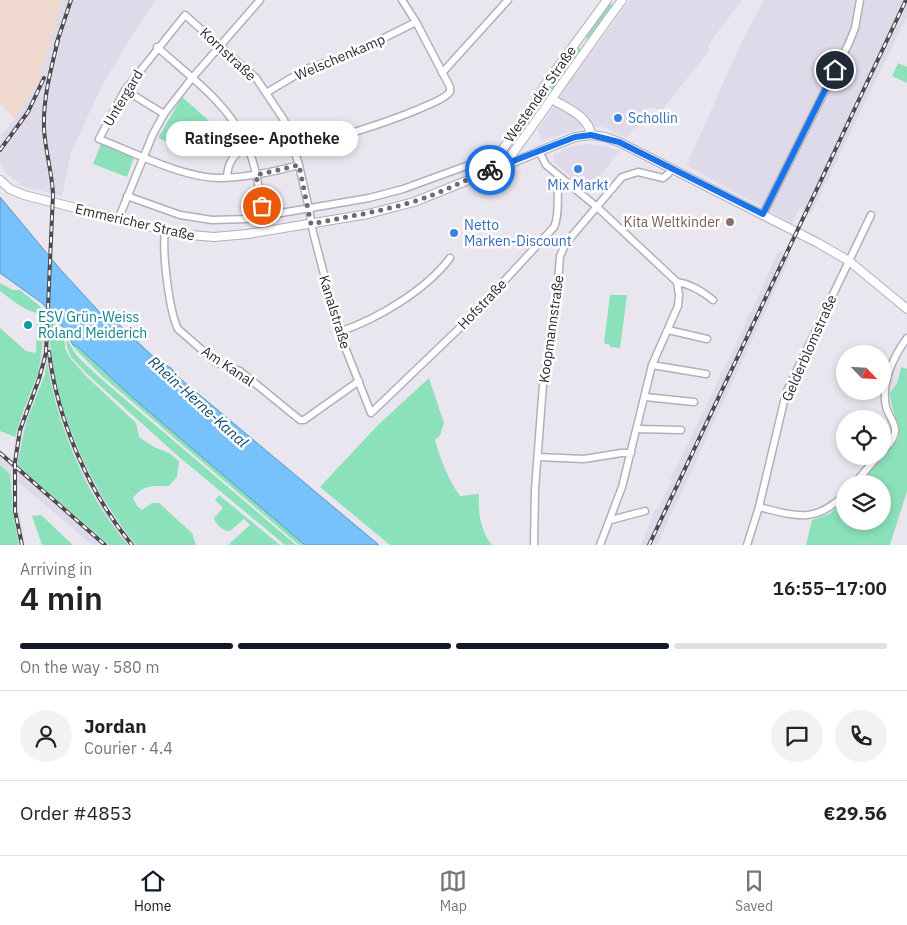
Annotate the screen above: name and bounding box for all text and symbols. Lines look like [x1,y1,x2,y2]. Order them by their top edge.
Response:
street label: Kornstraße [196,23,260,85]
street label: Welschenkamp [292,30,388,84]
street label: Westender Straße [500,42,580,146]
pin [814,49,856,91]
icon: home [821,56,849,84]
street label: Untergard [99,66,147,130]
place label: Schollin [628,109,678,127]
marker: Schollin [612,112,624,124]
callout: Ratingsee- Apotheke [166,121,358,156]
text: Ratingsee- Apotheke [184,128,340,148]
courier [465,145,515,195]
icon: bike [476,156,504,184]
marker: Mix Markt [572,163,584,175]
place label: Mix Markt [547,176,609,194]
pin [241,185,283,227]
icon: bag [248,192,276,220]
street label: Emmericher Straße [73,199,197,245]
place label: Kita Weltkinder [624,213,720,231]
place label: Netto Marken-Discount [464,216,572,250]
marker: Kita Weltkinder [724,216,736,228]
marker: Netto Marken-Discount [448,227,460,239]
street label: Kanalstraße [315,273,355,351]
street label: Koopmannstraße [535,274,568,384]
street label: Hofstraße [454,275,511,333]
street label: Gelderblomstraße [777,292,841,404]
place label: ESV Grün-Weiss Roland Meiderich [38,308,147,342]
marker: ESV Grün-Weiss Roland Meiderich [22,319,34,331]
street label: Am Kanal [198,342,258,390]
north arrow [836,345,891,400]
map controls [836,345,891,530]
water label: Rhein-Herne-Kanal [145,352,252,451]
button: locate [836,410,891,465]
button: layers [836,475,891,530]
text: Arriving in [20,559,92,579]
text: 16:55–17:00 [773,576,887,600]
text: 4 min [20,577,103,619]
text: On the way · 580 m [20,657,159,677]
button: person [20,710,72,762]
button: chat [771,710,823,762]
button: phone [835,710,887,762]
text: Jordan [84,714,147,738]
text: Courier · 4.4 [84,738,173,758]
text: Order #4853 [20,801,132,825]
text: €29.56 [824,801,887,825]
tab: Home [134,867,172,915]
tab: Map [439,867,467,915]
tab: Saved [735,867,773,915]

